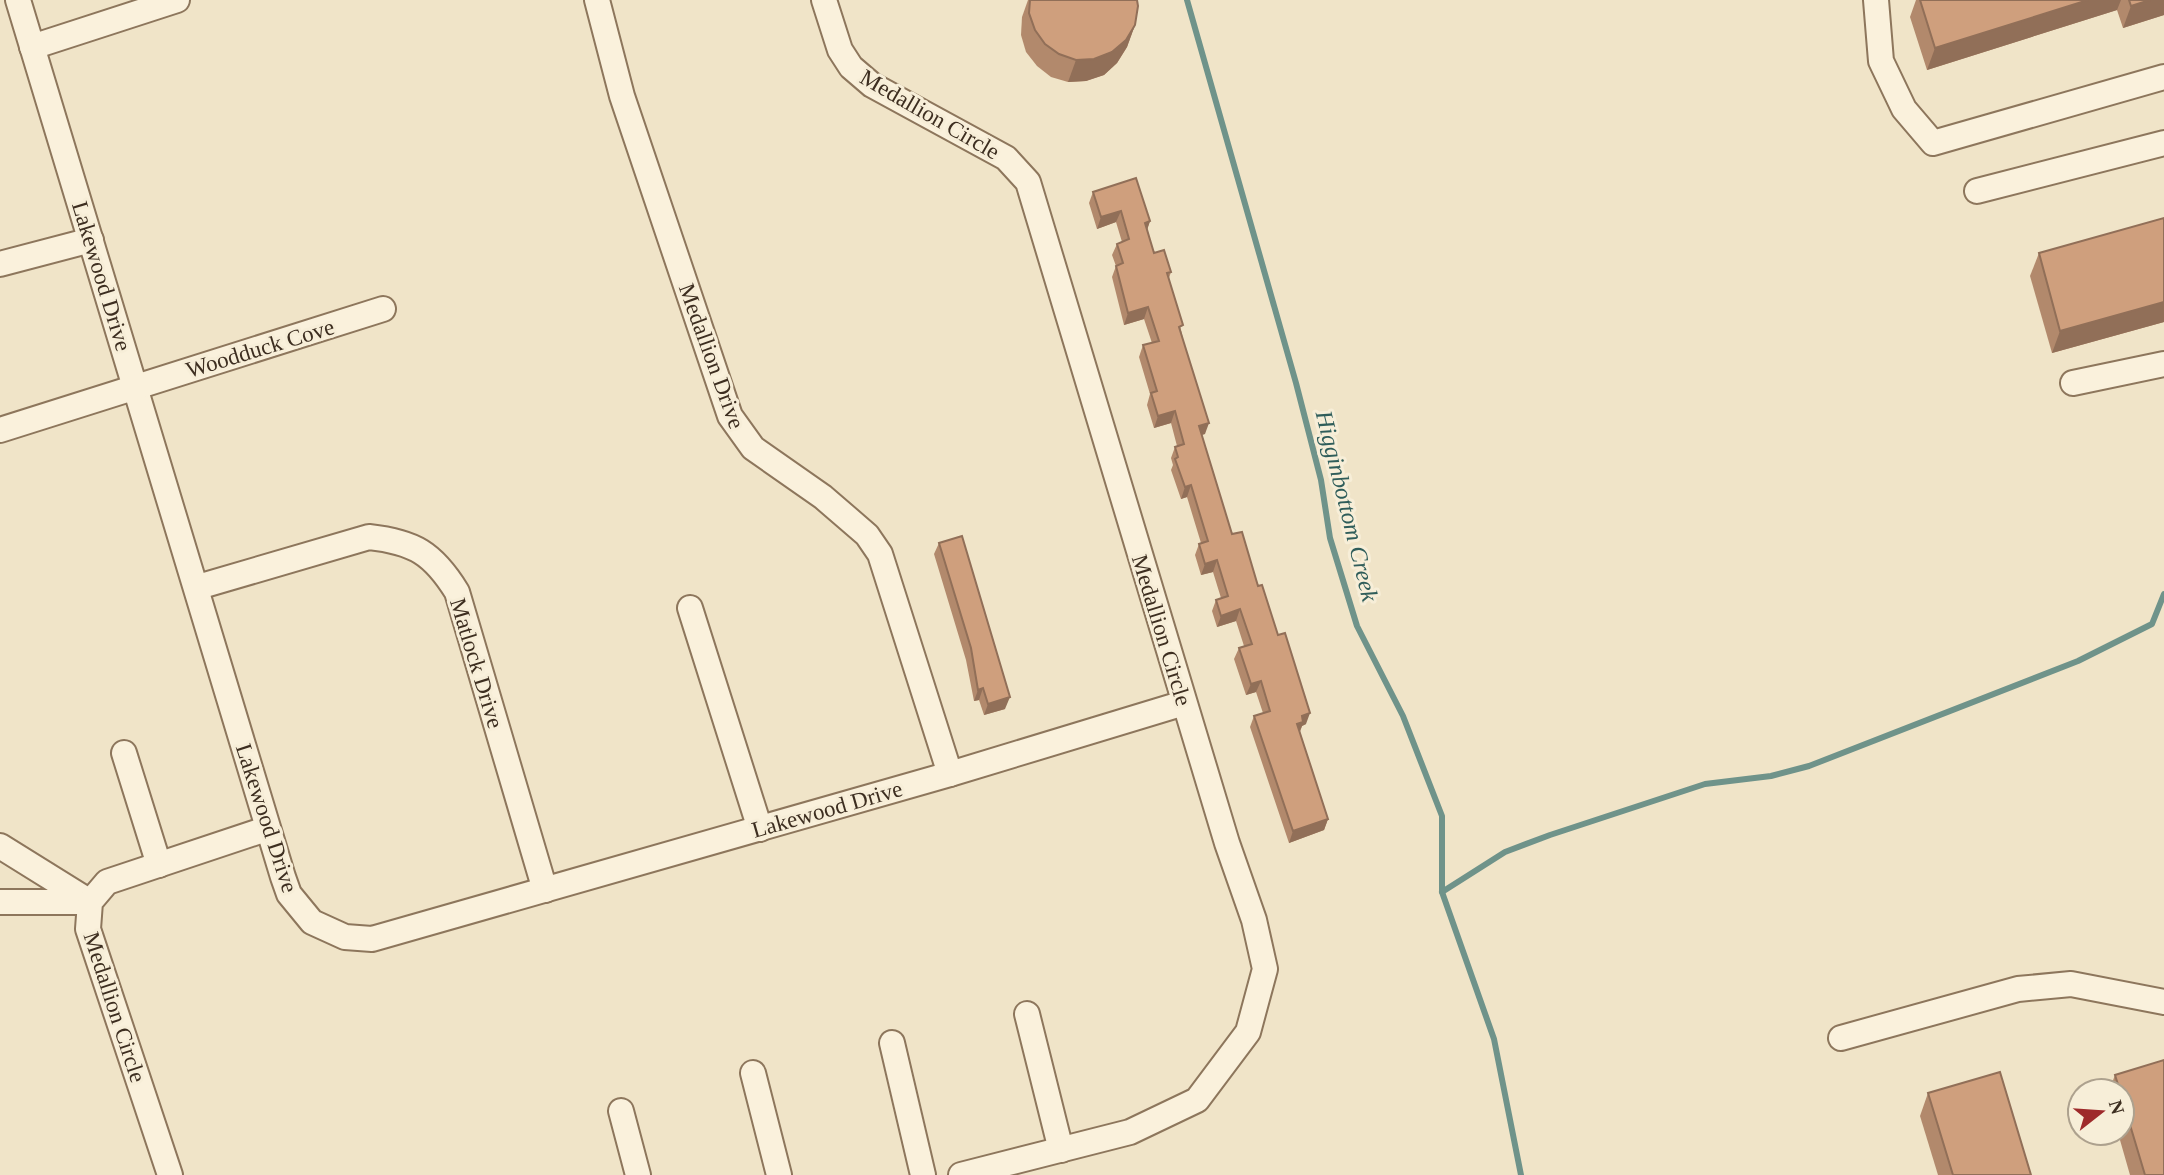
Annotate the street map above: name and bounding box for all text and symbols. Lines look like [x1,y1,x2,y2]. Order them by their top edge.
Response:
street label: Medallion Circle [856,64,1004,164]
street label: Lakewood Drive [67,198,136,354]
street label: Medallion Drive [674,280,749,432]
street label: Woodduck Cove [183,314,337,383]
water label: Higginbottom Creek [1310,407,1383,604]
street label: Medallion Circle [1127,552,1196,709]
street label: Matlock Drive [445,595,508,731]
street label: Lakewood Drive [231,740,302,896]
street label: Lakewood Drive [749,776,905,843]
street label: Medallion Circle [78,929,151,1085]
north arrow [2066,1077,2136,1147]
text: N [2105,1098,2129,1117]

